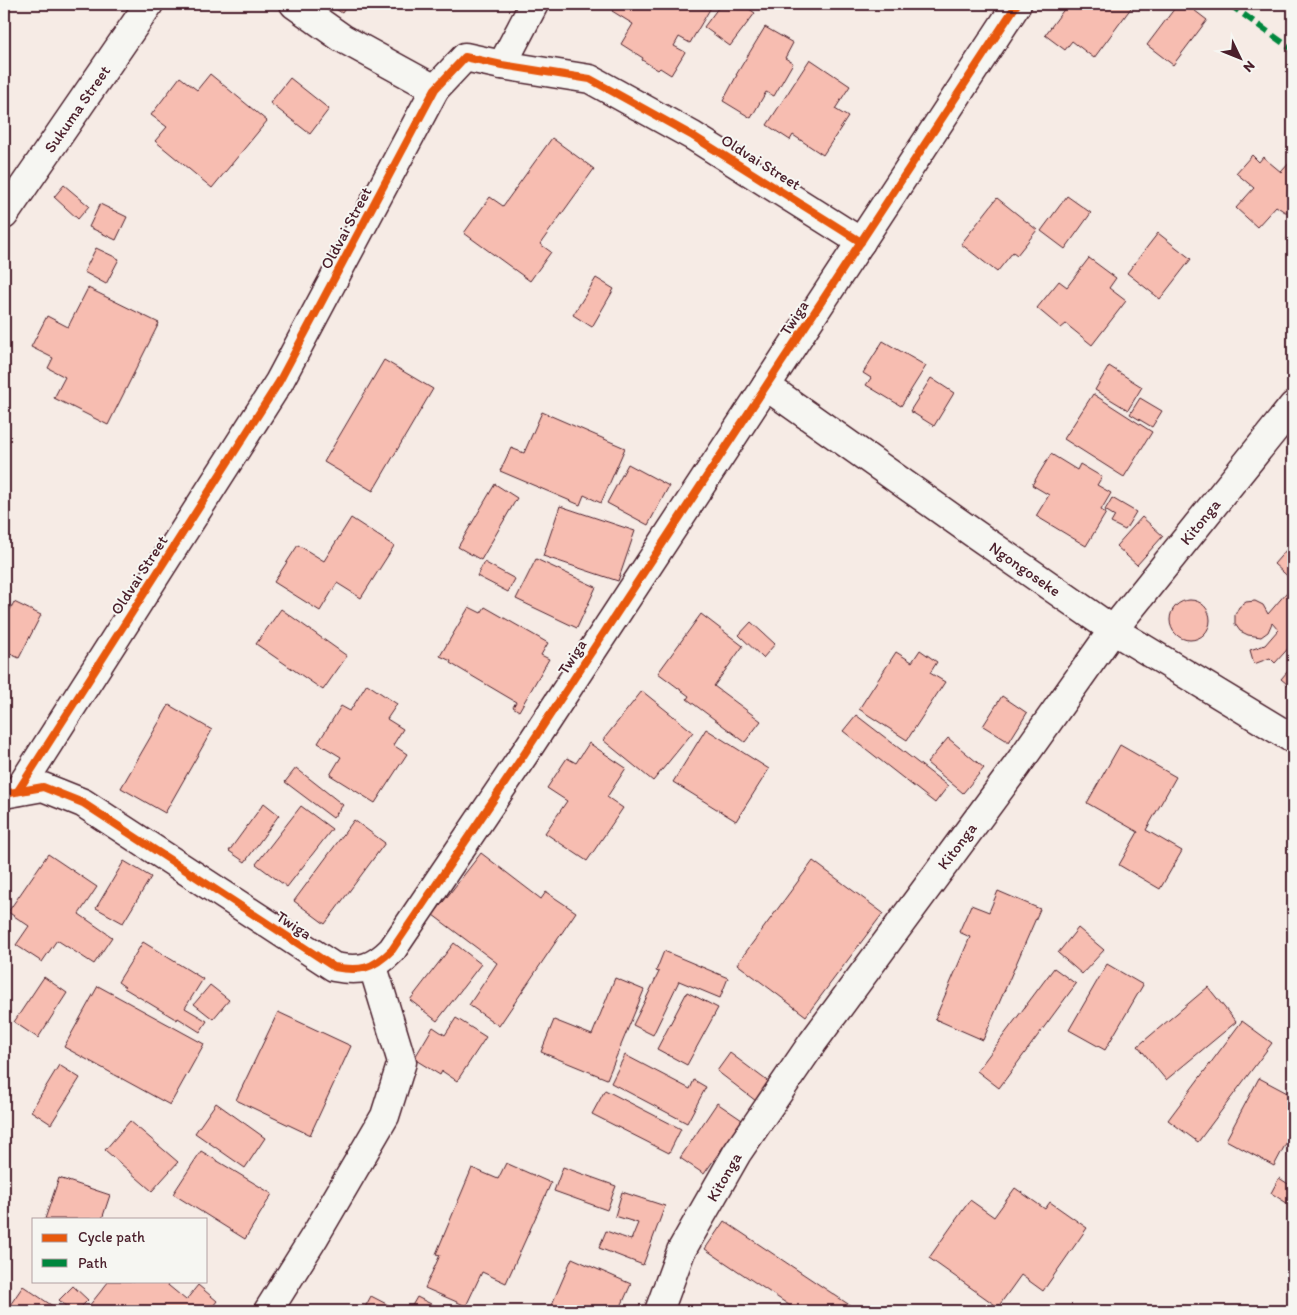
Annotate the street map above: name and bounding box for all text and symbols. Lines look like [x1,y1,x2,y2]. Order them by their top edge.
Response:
north arrow [1214,32,1264,82]
text: N [1240,57,1259,76]
street label: Sukuma Street [40,62,114,156]
street label: Oldvai Street [718,130,804,194]
street label: Oldvai Street [316,184,376,272]
street label: Twiga [776,297,813,339]
street label: Kitonga [1176,495,1225,549]
street label: Oldvai Street [106,532,172,618]
street label: Ngongoseke [986,537,1064,601]
street label: Twiga [554,636,591,678]
street label: Kitonga [933,818,981,873]
street label: Twiga [273,907,315,944]
street label: Kitonga [702,1148,746,1205]
legend [32,1218,208,1282]
text: Cycle path [78,1228,145,1246]
text: Path [78,1254,107,1272]

